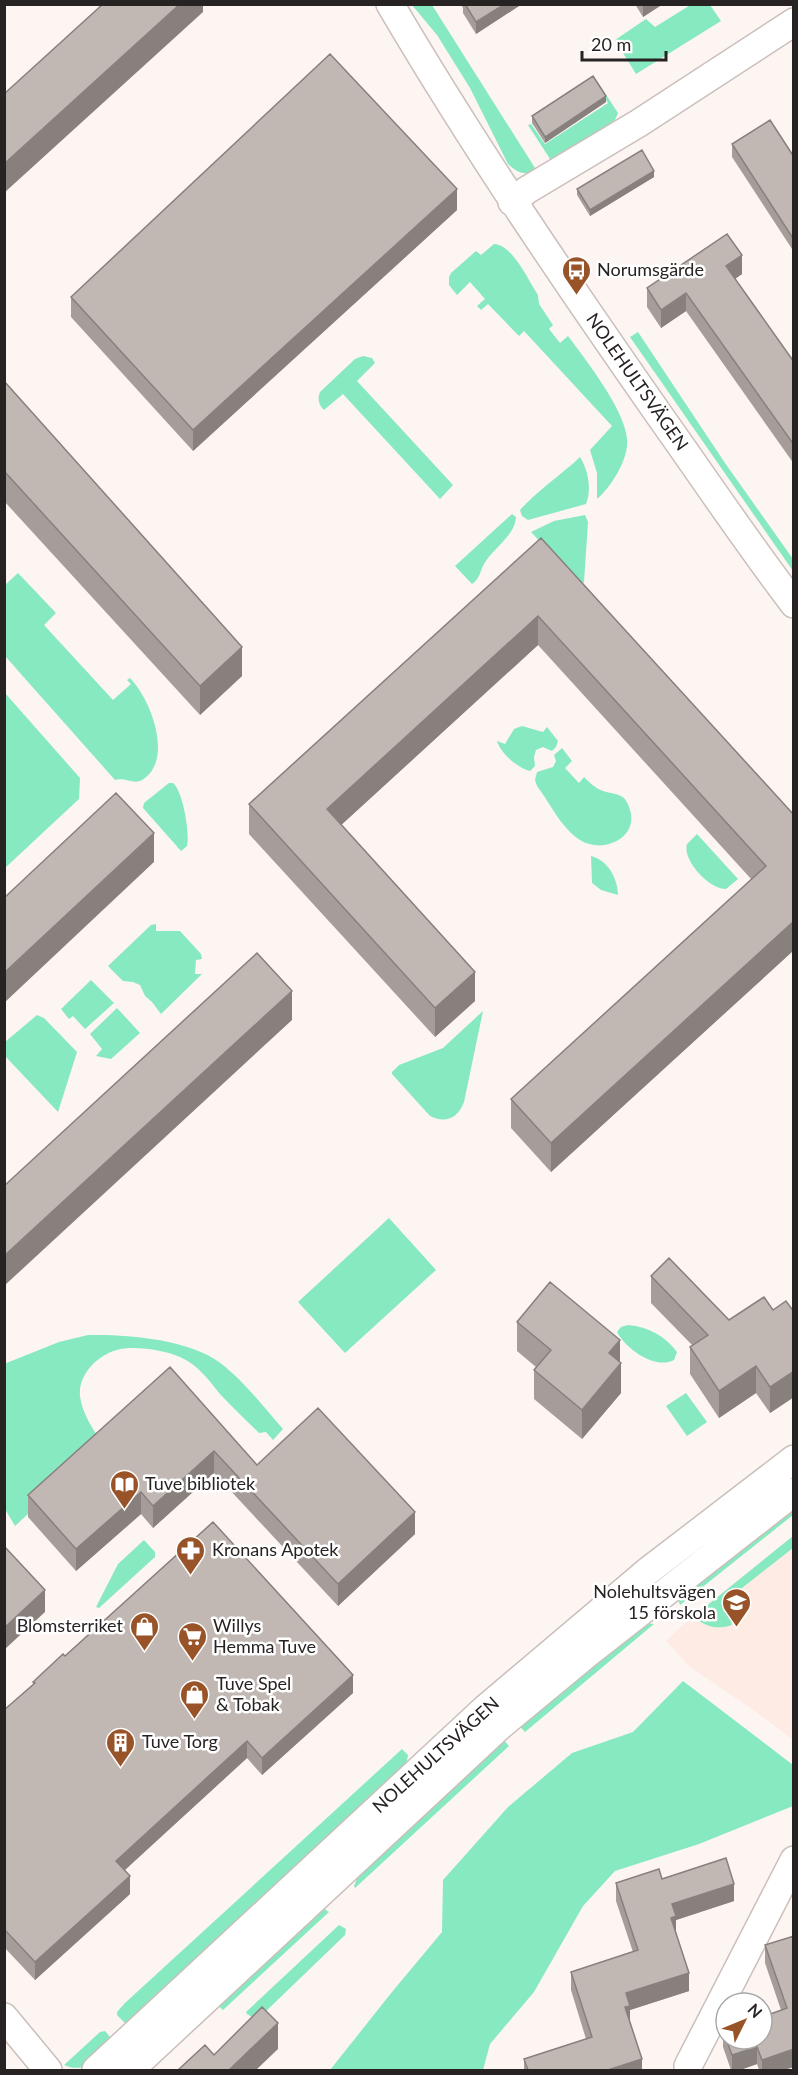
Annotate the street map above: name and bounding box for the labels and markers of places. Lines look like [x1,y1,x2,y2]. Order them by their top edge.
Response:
bus stop icon: Norumsgärde [560,254,592,296]
place label: Norumsgärde [597,258,704,280]
library icon: Tuve bibliotek [108,1468,140,1510]
place label: Tuve bibliotek [145,1472,256,1494]
pharmacy icon: Kronans Apotek [175,1534,207,1576]
place label: Kronans Apotek [212,1538,339,1560]
place label: Nolehultsvägen 15 förskola [593,1580,716,1623]
school or university icon: Nolehultsvägen 15 förskola [721,1586,753,1628]
shop icon: Blomsterriket [128,1610,160,1652]
place label: Blomsterriket [17,1614,124,1636]
place label: Willys Hemma Tuve [213,1614,316,1657]
supermarket icon: Willys Hemma Tuve [176,1620,208,1662]
place label: Tuve Spel & Tobak [216,1672,291,1715]
shop icon: Tuve Spel & Tobak [179,1678,211,1720]
building icon: Tuve Torg [105,1726,137,1768]
place label: Tuve Torg [142,1730,218,1752]

